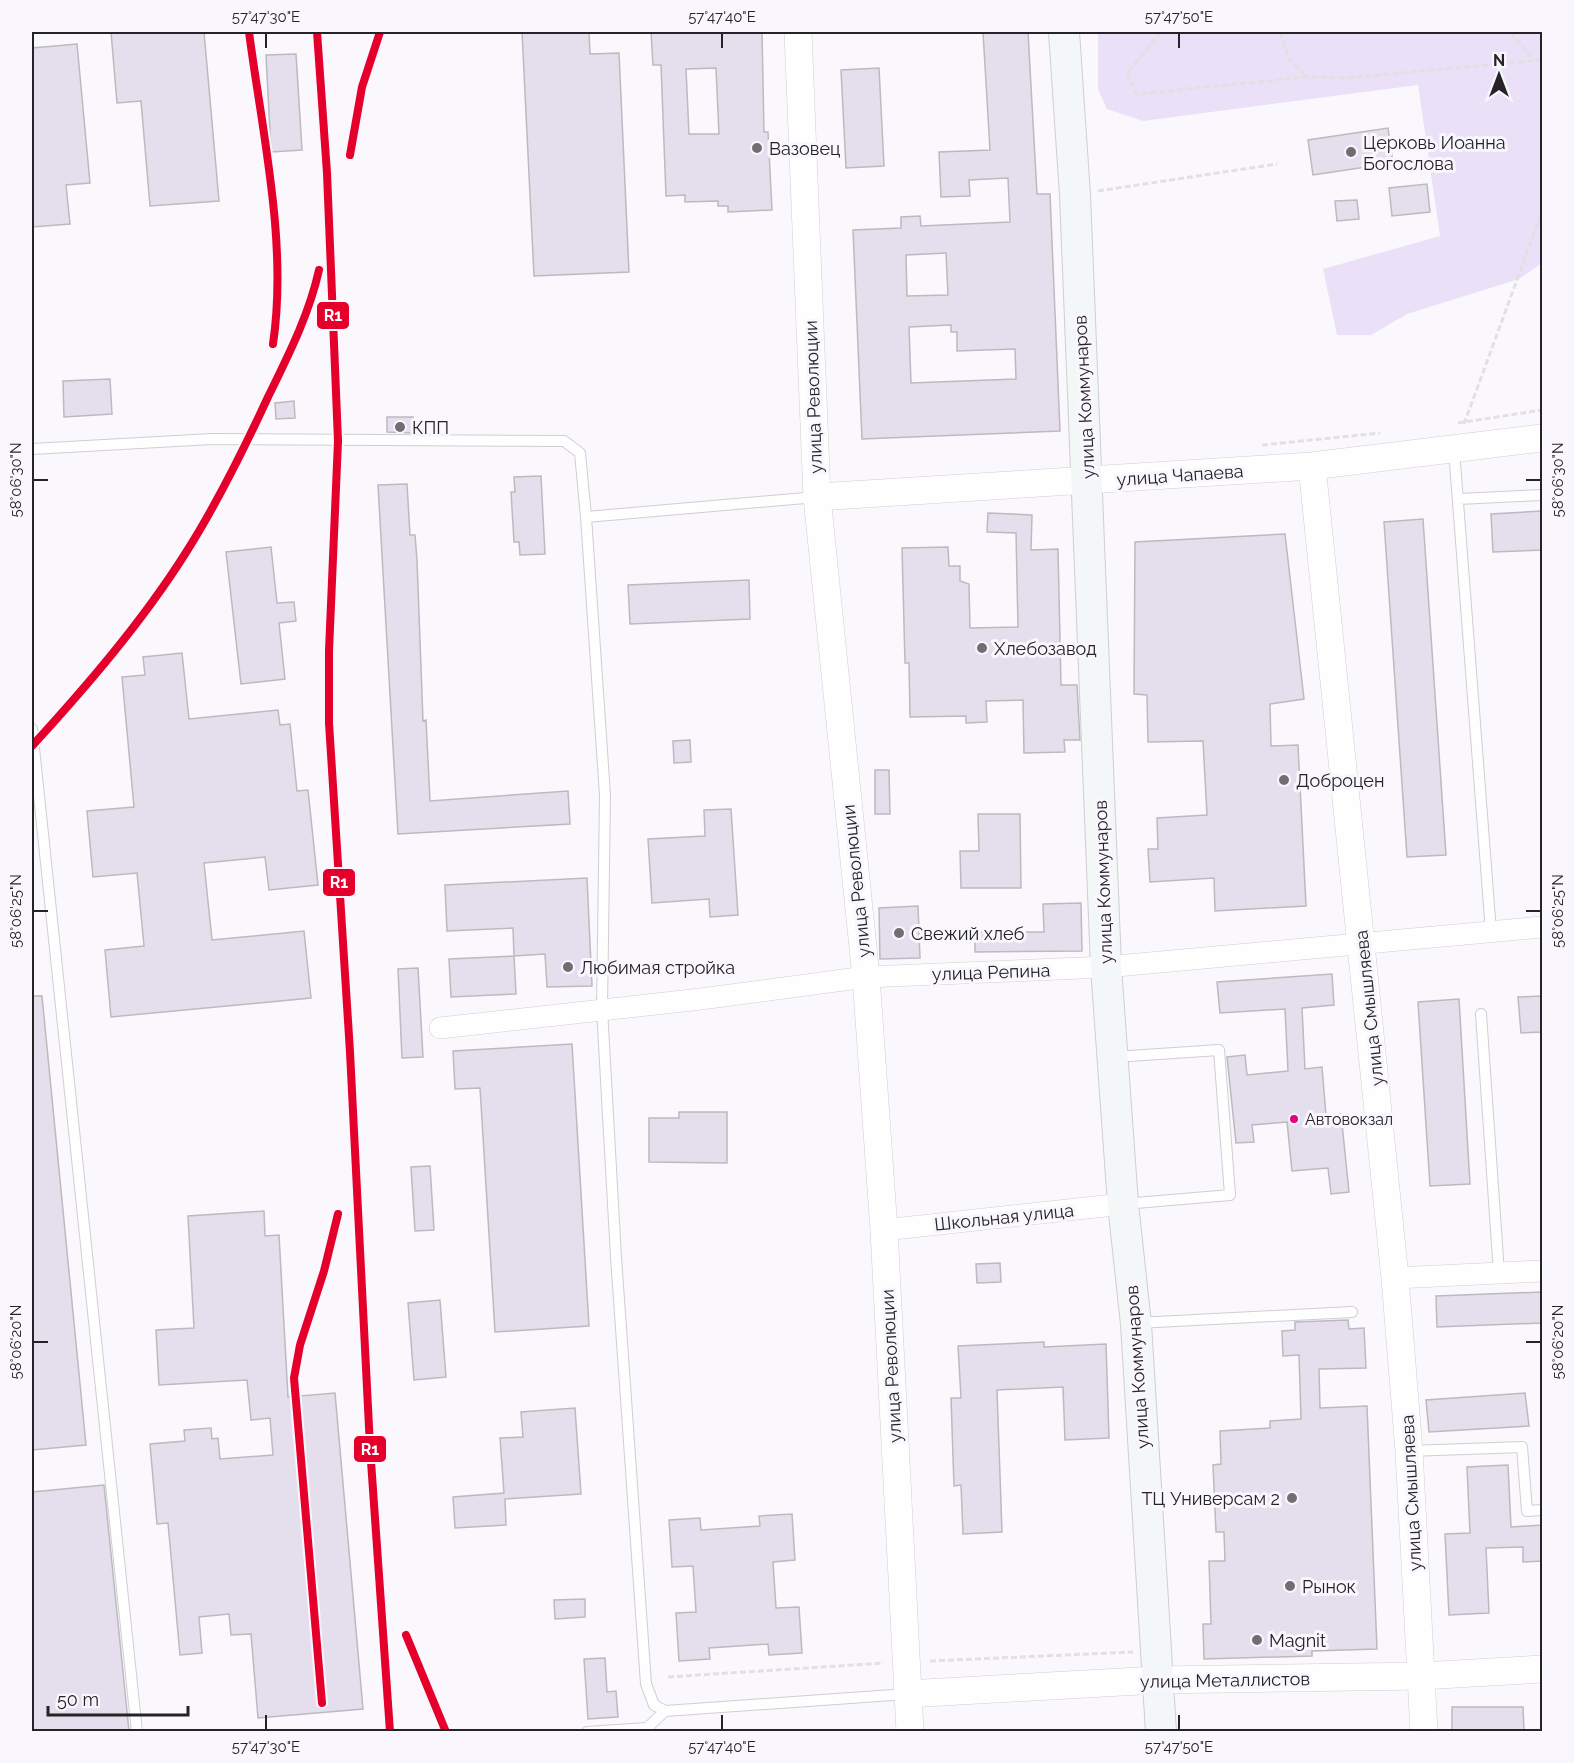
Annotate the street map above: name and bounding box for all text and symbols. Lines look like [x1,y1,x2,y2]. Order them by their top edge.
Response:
text: 57°47'30"E [232,8,300,26]
text: 57°47'40"E [688,8,756,26]
text: 57°47'50"E [1145,8,1213,26]
north arrow [1469,45,1529,105]
text: N [1493,51,1505,70]
place label: Церковь Иоанна Богослова [1363,132,1505,174]
place label: Вазовец [769,138,840,159]
marker: Вазовец [750,141,764,155]
marker: Церковь Иоанна Богослова [1344,145,1358,159]
line badge: R1 [316,301,350,330]
text: R1 [324,306,342,325]
street label: улица Коммунаров [1069,315,1099,479]
street label: улица Революции [800,320,826,474]
place label: КПП [412,417,449,438]
marker: КПП [393,420,407,434]
text: 58°06'30"N [7,443,25,517]
text: 58°06'30"N [1549,443,1567,517]
street label: улица Чапаева [1116,460,1244,490]
place label: Хлебозавод [994,638,1097,659]
marker: Хлебозавод [975,641,989,655]
place label: Доброцен [1296,770,1384,791]
marker: Доброцен [1277,773,1291,787]
street label: улица Коммунаров [1090,800,1116,964]
street label: улица Революции [838,803,874,959]
line badge: R1 [322,868,356,897]
text: R1 [330,873,348,892]
text: 58°06'25"N [7,874,25,948]
text: 58°06'25"N [1549,874,1567,948]
place label: Свежий хлеб [911,923,1025,944]
marker: Свежий хлеб [892,926,906,940]
street label: улица Смышляева [1350,929,1388,1087]
place label: Любимая стройка [580,957,735,978]
street label: улица Репина [931,959,1051,985]
marker: Любимая стройка [561,960,575,974]
place label: Автовокзал [1305,1110,1393,1129]
marker: Автовокзал [1288,1113,1300,1125]
street label: Школьная улица [933,1199,1075,1235]
street label: улица Коммунаров [1121,1285,1153,1449]
street label: улица Революции [876,1289,906,1443]
text: 58°06'20"N [7,1305,25,1379]
text: 58°06'20"N [1549,1305,1567,1379]
street label: улица Смышляева [1396,1414,1426,1572]
line badge: R1 [353,1435,387,1463]
text: R1 [361,1440,379,1459]
place label: ТЦ Универсам 2 [1141,1488,1280,1509]
marker: ТЦ Универсам 2 [1285,1491,1299,1505]
place label: Рынок [1302,1576,1356,1597]
marker: Рынок [1283,1579,1297,1593]
place label: Magnit [1269,1630,1326,1651]
marker: Magnit [1250,1633,1264,1647]
street label: улица Металлистов [1140,1668,1310,1692]
scale bar [48,1679,188,1717]
text: 50 m [57,1689,99,1710]
text: 57°47'30"E [232,1738,300,1756]
text: 57°47'40"E [688,1738,756,1756]
text: 57°47'50"E [1145,1738,1213,1756]

